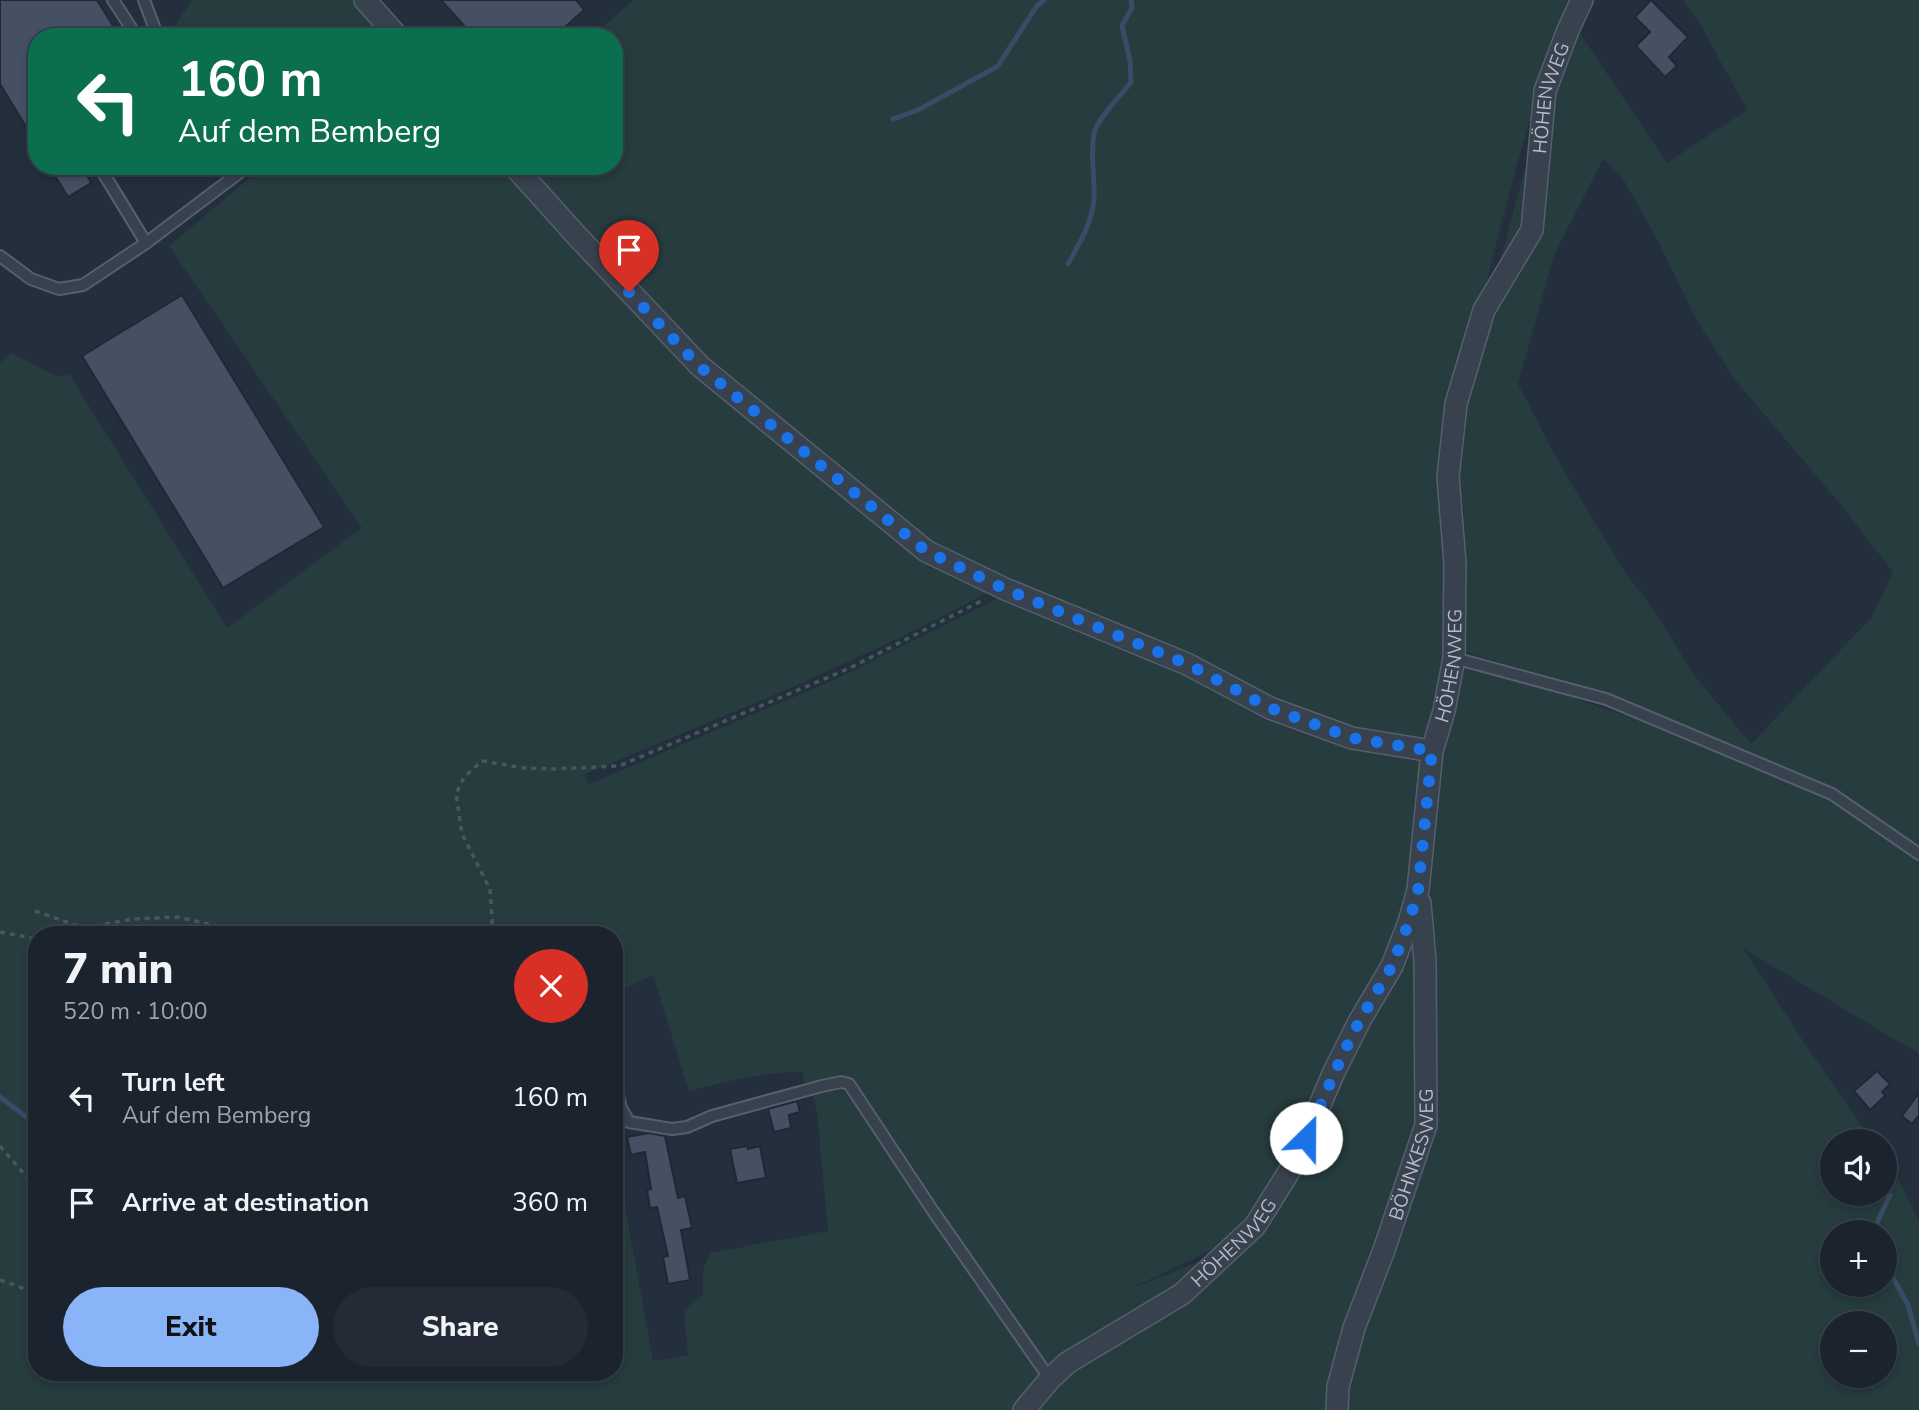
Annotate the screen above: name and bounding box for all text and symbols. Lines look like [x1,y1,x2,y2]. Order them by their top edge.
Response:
street label: HÖHENWEG [1527,39,1576,155]
text: 160 m [178,46,322,113]
icon: left [63,56,154,147]
text: Auf dem Bemberg [178,110,441,153]
pin [599,220,659,292]
icon: arrive [610,231,648,269]
street label: HÖHENWEG [1429,609,1469,726]
text: 7 min [63,941,173,998]
button: close [514,949,588,1023]
text: 520 m · 10:00 [63,996,208,1027]
text: Turn left [122,1065,225,1100]
icon: left [63,1079,101,1117]
text: 160 m [512,1080,588,1115]
street label: BÖHNKESWEG [1383,1089,1440,1224]
text: Auf dem Bemberg [122,1100,311,1131]
position arrow [1269,1101,1343,1175]
map controls [1820,1129,1897,1388]
button: sound [1820,1129,1897,1206]
icon: arrive [63,1184,101,1222]
text: Arrive at destination [122,1185,369,1220]
text: 360 m [512,1185,588,1220]
street label: HÖHENWEG [1185,1194,1283,1293]
button: + [1820,1220,1897,1297]
button: Exit [63,1287,319,1367]
button: Share [333,1287,588,1367]
button: − [1820,1311,1897,1388]

